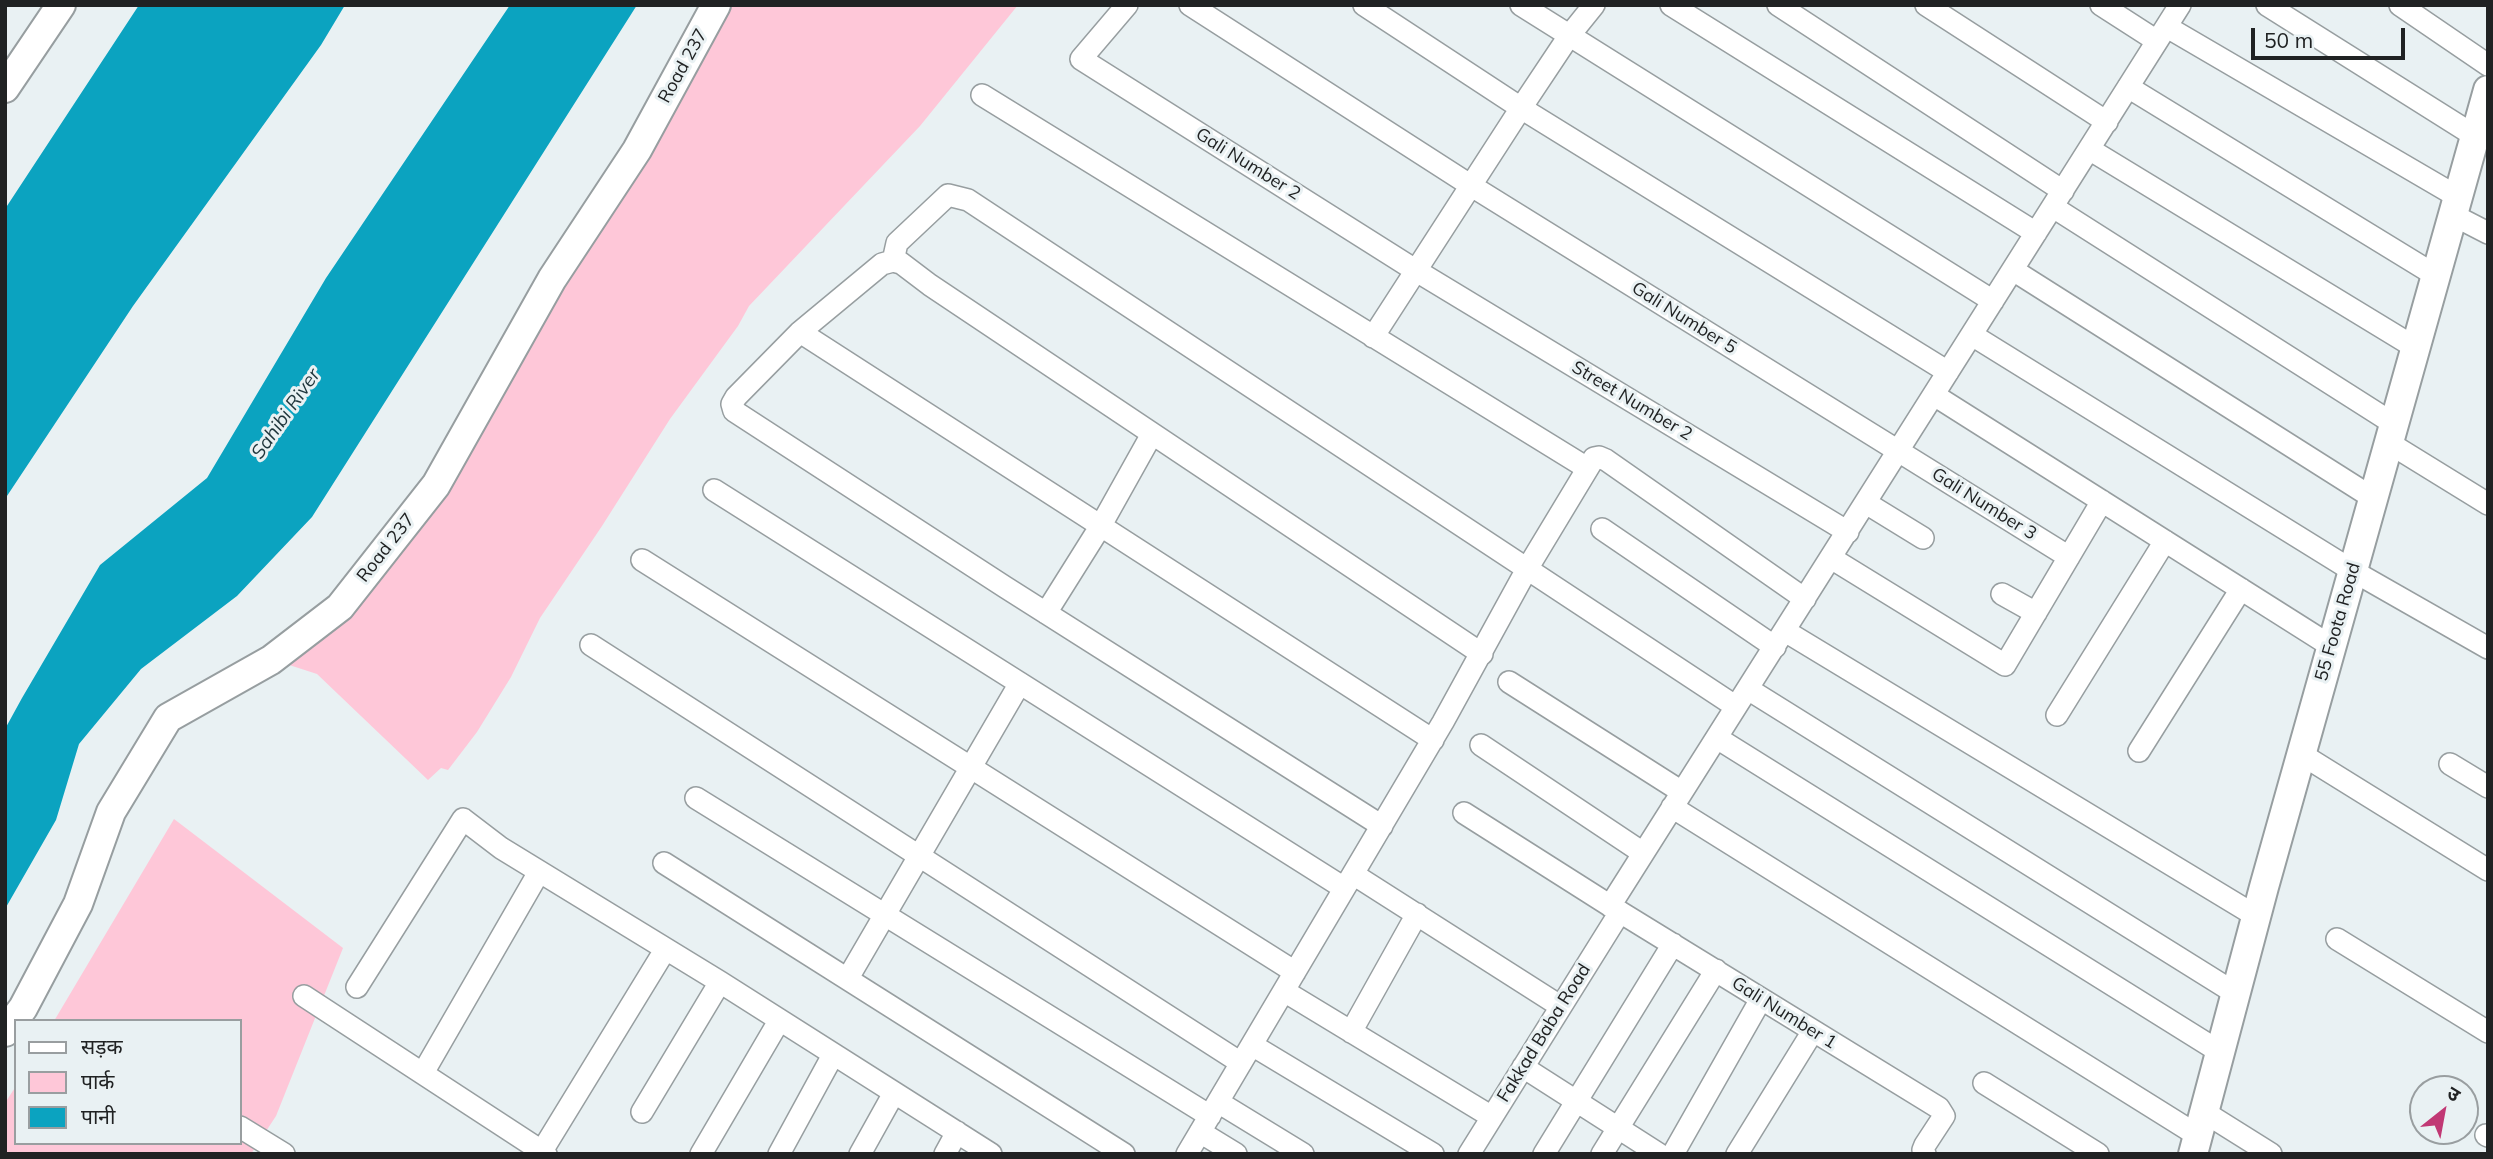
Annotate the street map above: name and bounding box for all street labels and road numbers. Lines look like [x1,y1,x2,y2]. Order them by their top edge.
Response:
street label: Road 237 [654,25,712,107]
street label: Gali Number 2 [1192,123,1304,205]
street label: Gali Number 5 [1628,277,1740,359]
street label: Street Number 2 [1568,357,1696,445]
street label: Gali Number 3 [1928,463,2040,545]
street label: Road 237 [352,509,420,587]
street label: 55 Foota Road [2311,560,2365,684]
street label: Fakkad Baba Road [1493,960,1595,1106]
street label: Gali Number 1 [1728,972,1840,1054]

